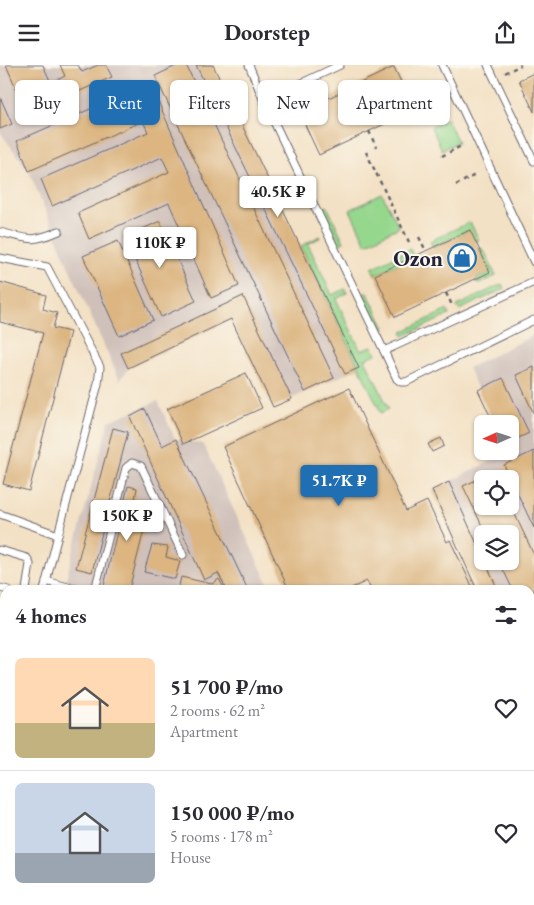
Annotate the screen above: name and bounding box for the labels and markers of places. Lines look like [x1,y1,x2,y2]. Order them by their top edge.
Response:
pin: 40.5K ₽ [232,175,324,218]
pin: 110K ₽ [119,227,201,269]
shop icon: Ozon [447,243,477,273]
place label: Ozon [393,244,444,273]
pin: 51.7K ₽ [293,465,385,507]
pin: 150K ₽ [86,499,168,542]

